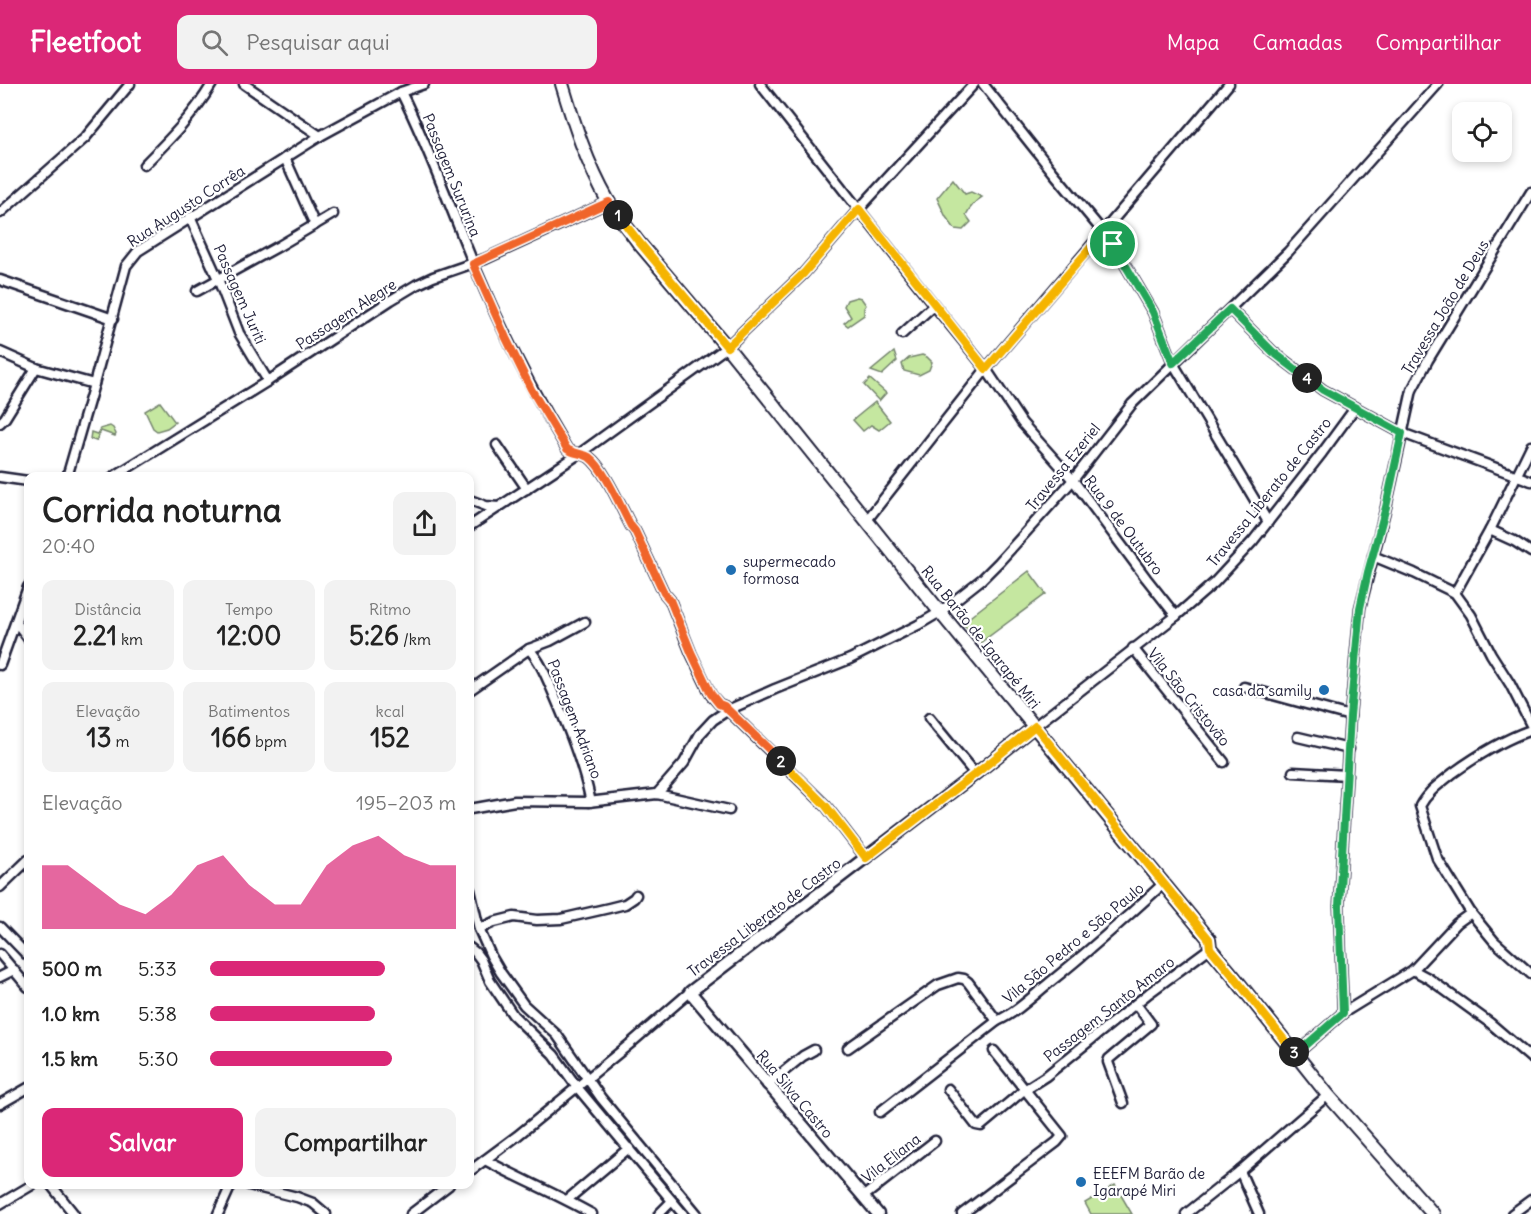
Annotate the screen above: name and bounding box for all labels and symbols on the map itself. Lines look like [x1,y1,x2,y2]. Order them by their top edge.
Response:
street label: Passagem Sururina [419,111,486,240]
street label: Rua Augusto Corrêa [124,161,249,251]
pin: 1 [603,200,633,230]
pin [1087,218,1138,269]
street label: Travessa João de Deus [1397,236,1493,378]
street label: Passagem Juriti [210,241,270,347]
street label: Passagem Alegre [292,275,400,353]
pin: 4 [1292,363,1322,393]
street label: Travessa Liberato de Castro [1203,413,1335,571]
street label: Travessa Ezeriel [1022,419,1104,515]
street label: Rua 9 de Outubro [1080,471,1168,579]
place label: supermecado formosa [743,552,836,588]
street label: Rua Barão de Igarapé Miri [917,562,1045,712]
marker: supermecado formosa [724,563,738,577]
street label: Vila São Cristovão [1144,644,1234,750]
street label: Passagem Adriano [544,657,606,781]
place label: casa da samily [1212,681,1312,700]
marker: casa da samily [1317,683,1331,697]
pin: 2 [766,746,796,776]
street label: Travessa Liberato de Castro [684,853,844,981]
street label: Vila São Pedro e São Paulo [998,878,1148,1008]
street label: Passagem Santo Amaro [1040,952,1178,1066]
pin: 3 [1279,1037,1309,1067]
street label: Rua Silva Castro [753,1046,837,1142]
street label: Vila Eliana [858,1129,925,1187]
place label: EEEFM Barão de Igarapé Miri [1093,1164,1205,1200]
marker: EEEFM Barão de Igarapé Miri [1074,1175,1088,1189]

